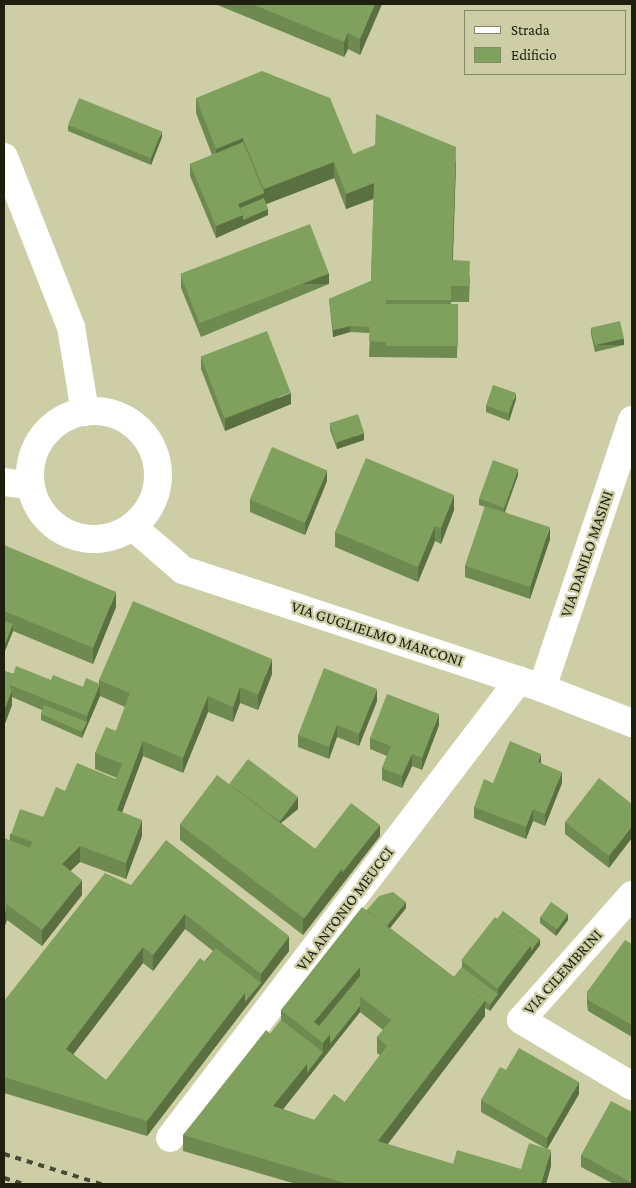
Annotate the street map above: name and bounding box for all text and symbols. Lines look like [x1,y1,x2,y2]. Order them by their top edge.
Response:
legend [464,10,626,75]
text: Strada [511,22,550,38]
text: Edificio [511,47,557,63]
street label: VIA DANILO MASINI [556,488,618,620]
street label: VIA GUGLIELMO MARCONI [289,597,465,671]
street label: VIA ANTONIO MEUCCI [292,843,398,975]
street label: VIA CILEMBRINI [520,925,606,1019]

